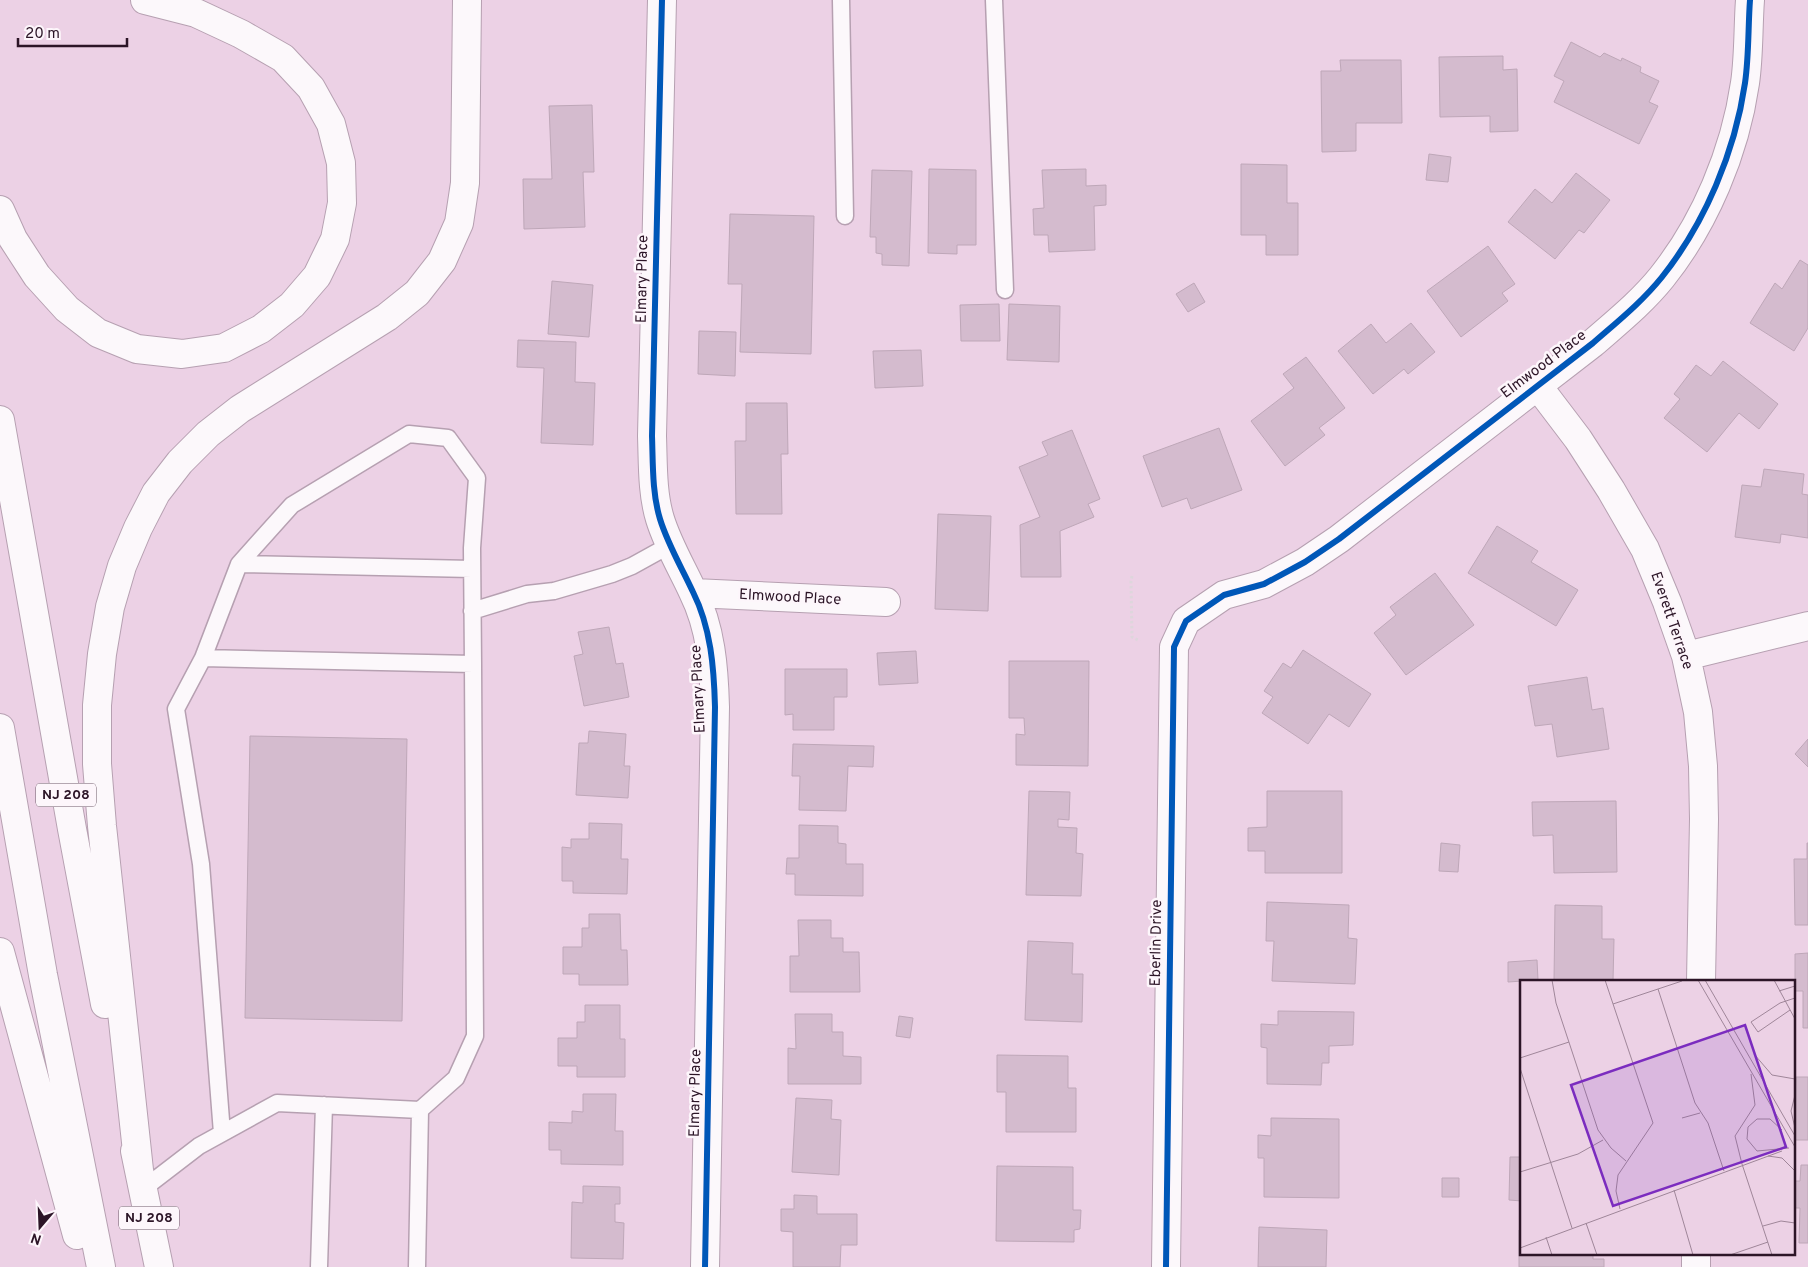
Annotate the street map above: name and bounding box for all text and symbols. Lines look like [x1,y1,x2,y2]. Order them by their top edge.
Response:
scale bar [18,15,126,47]
text: 20 m [25,25,60,44]
street label: Elmary Place [633,235,653,323]
street label: Elmwood Place [1497,327,1591,403]
street label: Everett Terrace [1645,570,1697,672]
street label: Elmwood Place [738,586,842,610]
street label: Elmary Place [687,644,711,734]
road number: NJ 208 [36,784,96,806]
street label: Eberlin Drive [1147,899,1167,987]
inset map [1520,980,1796,1254]
street label: Elmary Place [686,1049,706,1137]
north arrow [15,1202,65,1252]
road number: NJ 208 [119,1206,179,1230]
text: N [29,1228,44,1248]

